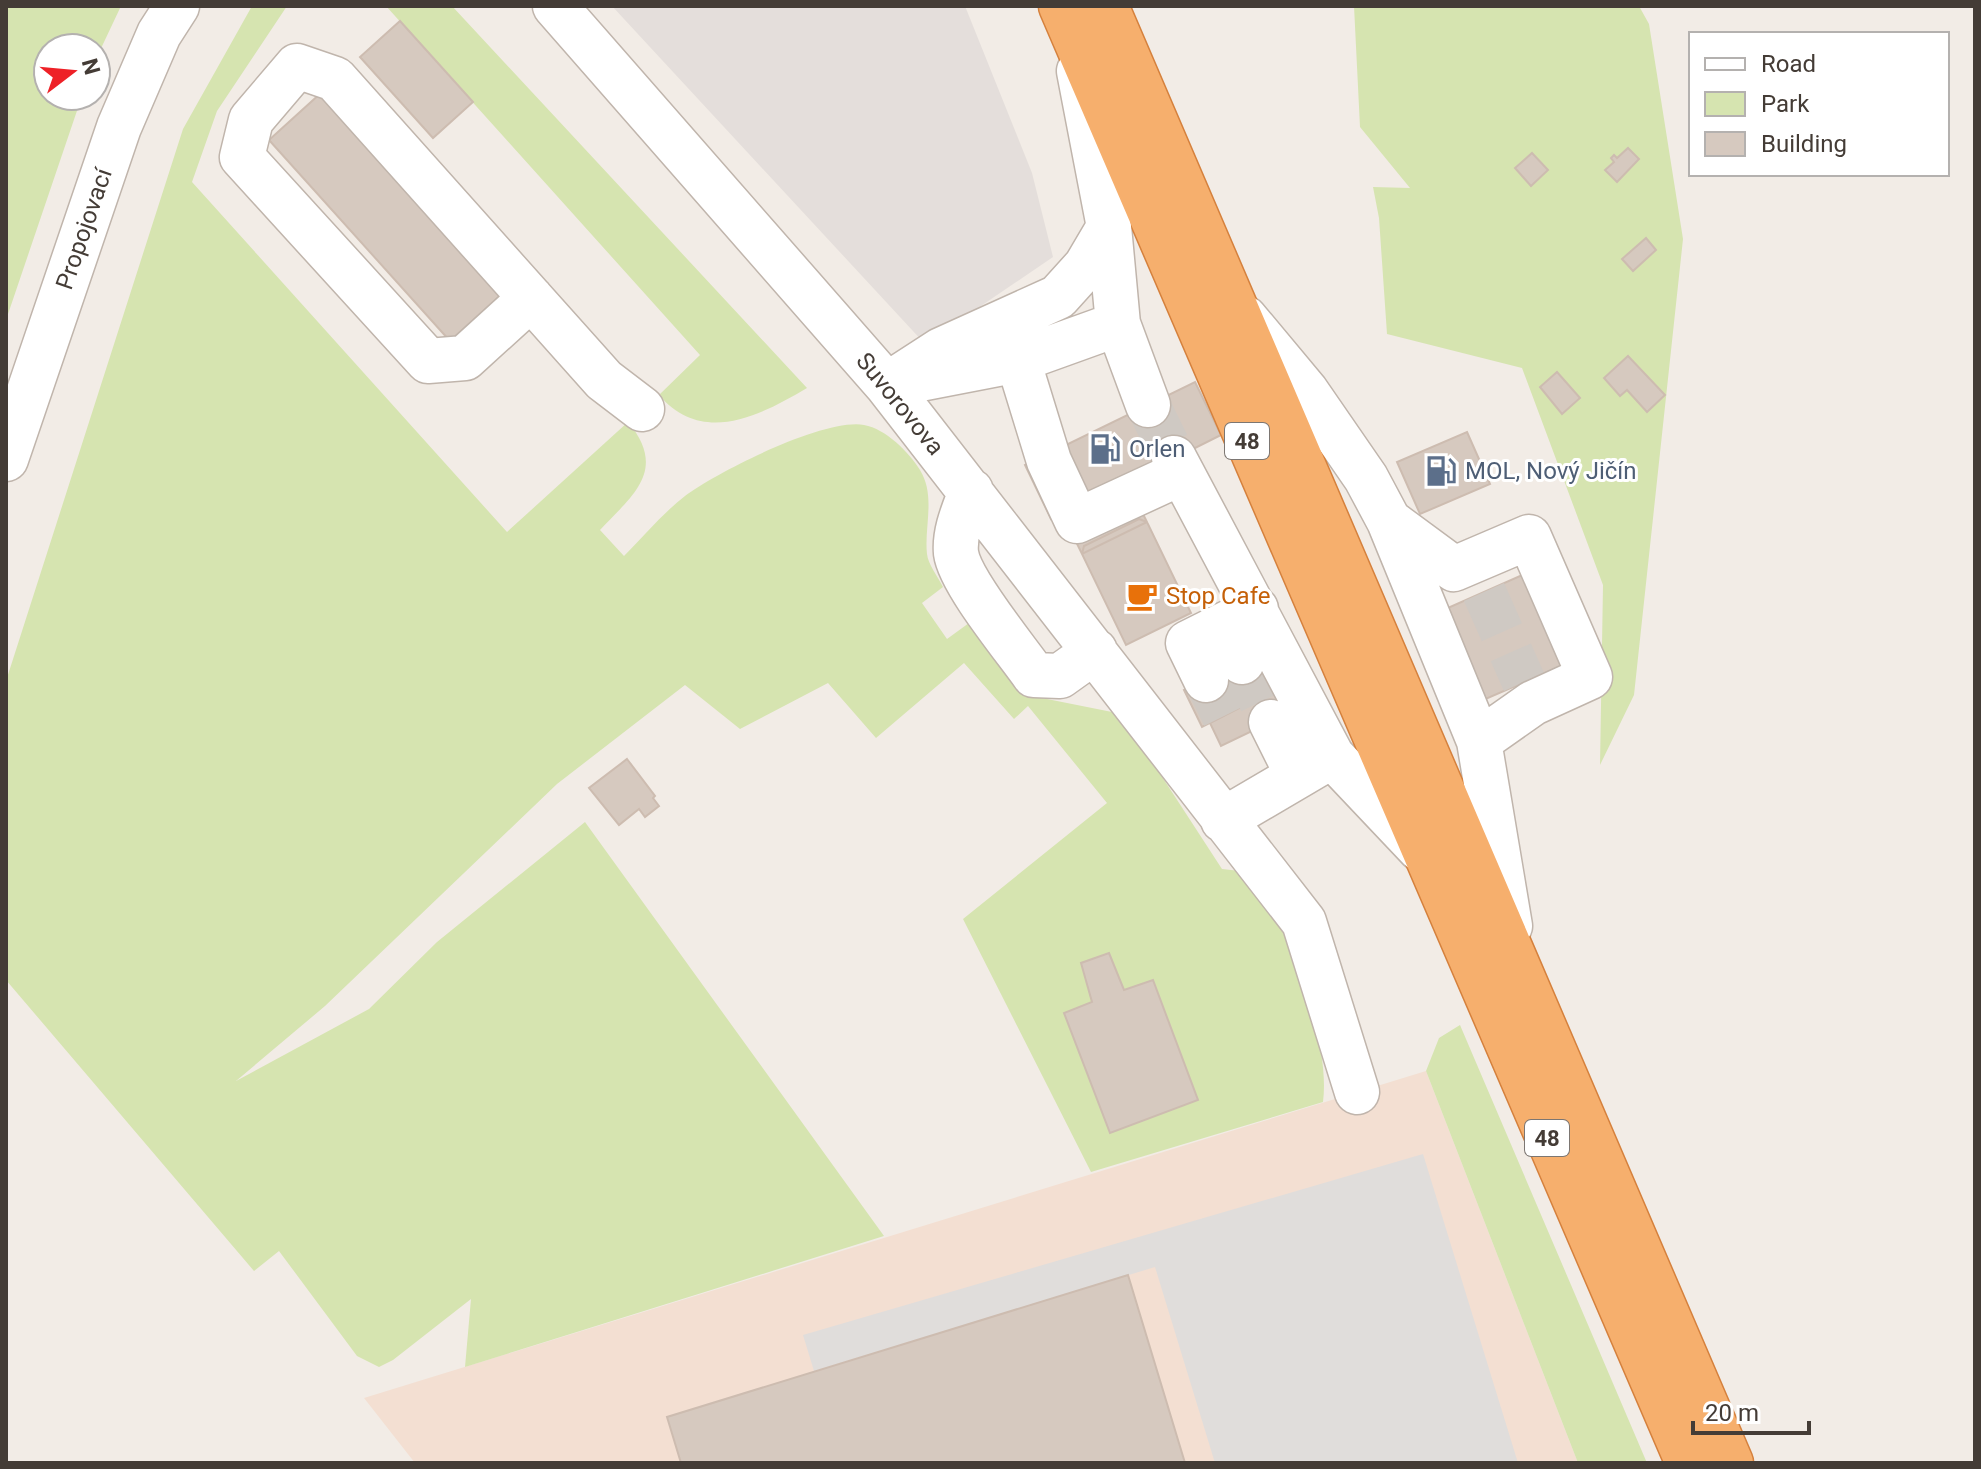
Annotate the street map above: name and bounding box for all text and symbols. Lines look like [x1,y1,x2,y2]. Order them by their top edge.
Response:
north arrow [32,32,112,112]
legend [1689,32,1949,176]
text: Road [1761,50,1816,78]
text: N [77,56,105,78]
text: Park [1761,90,1810,118]
text: Building [1761,130,1847,158]
street label: Propojovací [50,164,118,293]
street label: Suvorovova [850,347,950,461]
road number: 48 [1225,423,1269,459]
fuel station icon: Orlen [1088,432,1122,466]
place label: Orlen [1129,435,1185,463]
fuel station icon: MOL, Nový Jičín [1424,454,1458,488]
place label: MOL, Nový Jičín [1465,457,1636,485]
cafe icon: Stop Cafe [1125,579,1159,613]
place label: Stop Cafe [1166,582,1270,610]
road number: 48 [1525,1120,1569,1156]
scale bar [1693,1385,1809,1435]
text: 20 m [1705,1399,1759,1427]

